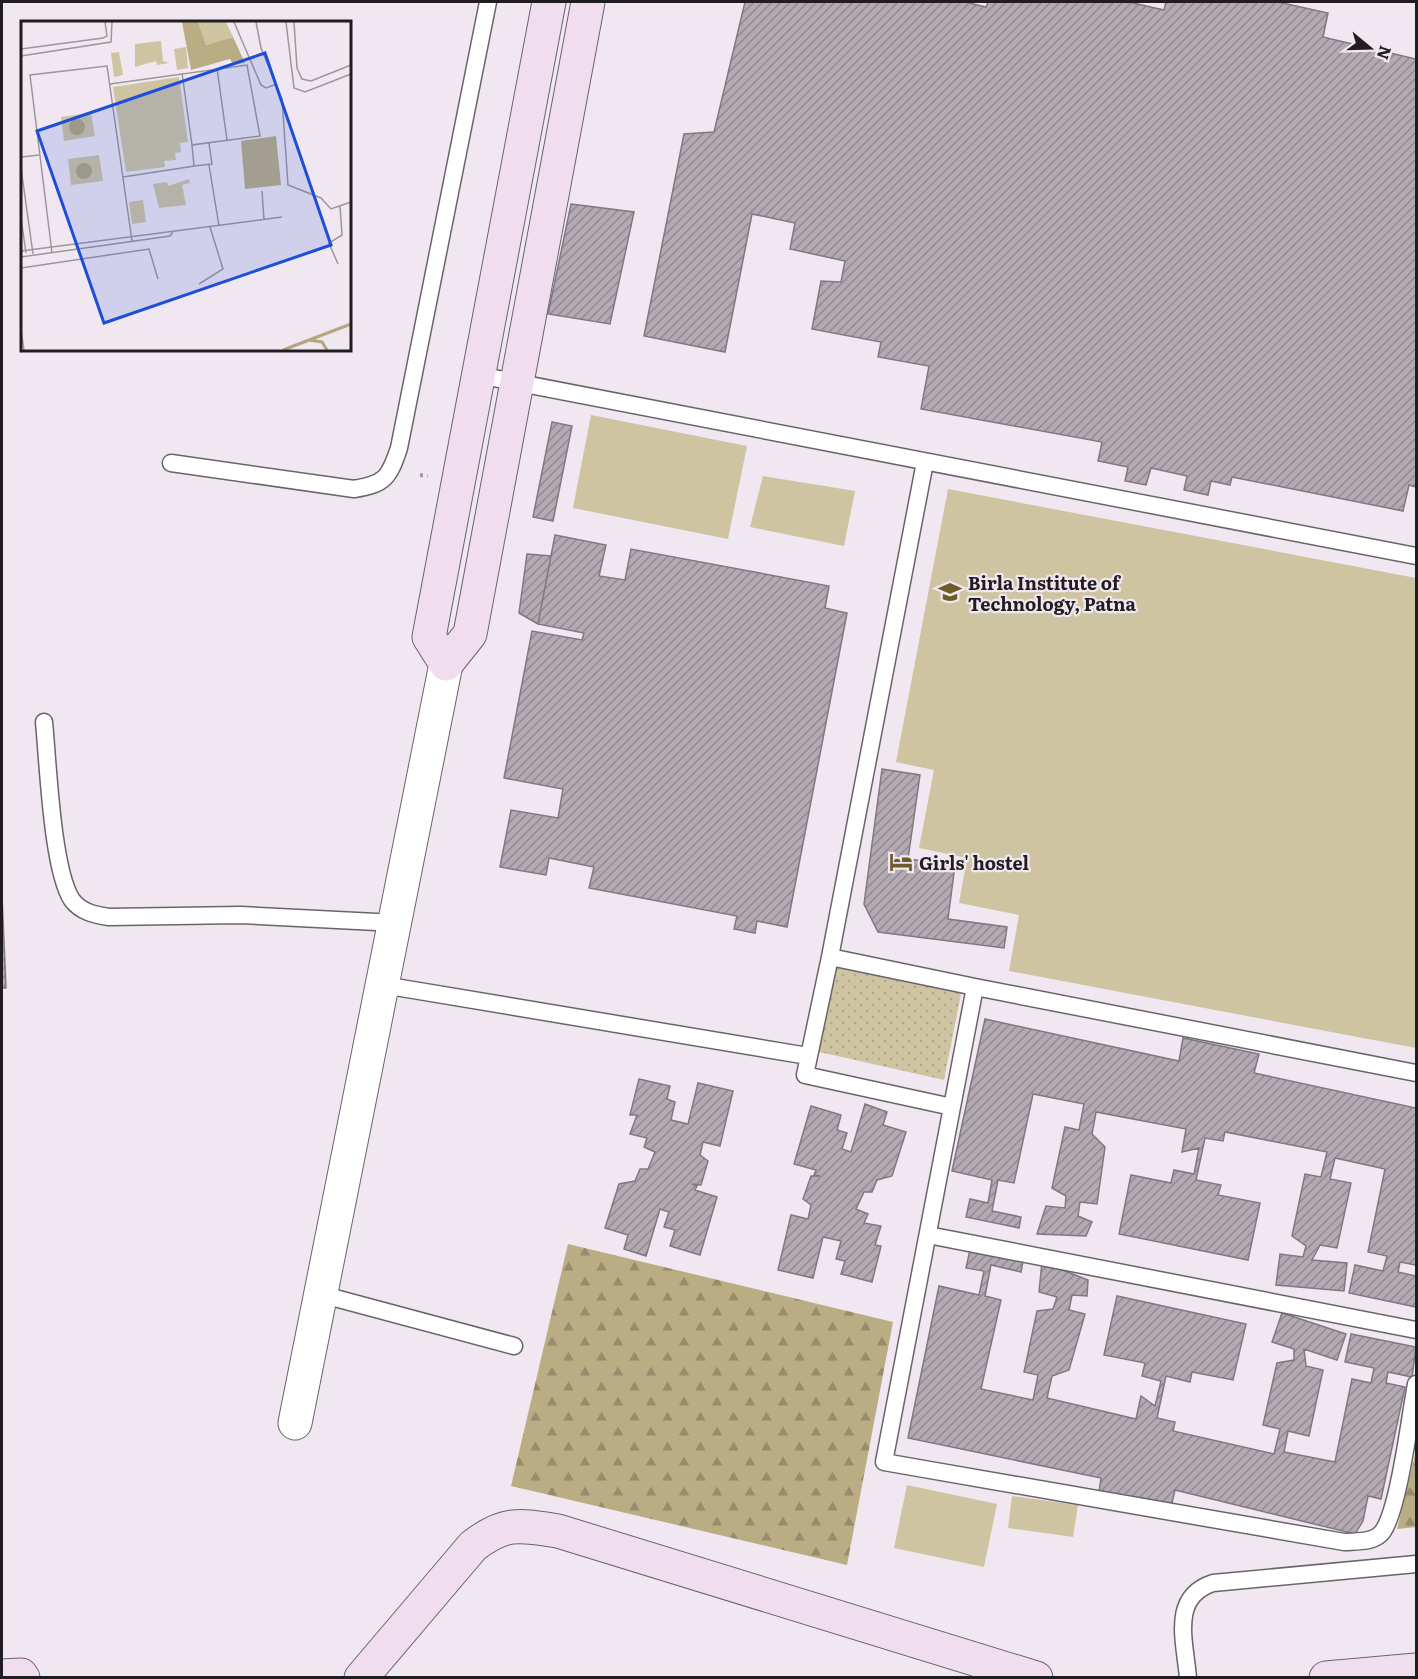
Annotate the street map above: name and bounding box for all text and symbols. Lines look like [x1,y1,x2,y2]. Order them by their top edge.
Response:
north arrow [1340,18,1400,78]
inset map [21,21,351,351]
text: N [1372,43,1399,63]
place label: Birla Institute of Technology, Patna [968,569,1136,617]
school or university icon: Birla Institute of Technology, Patna [937,579,963,605]
hotel icon: Girls' hostel [888,849,914,875]
place label: Girls' hostel [919,849,1029,876]

